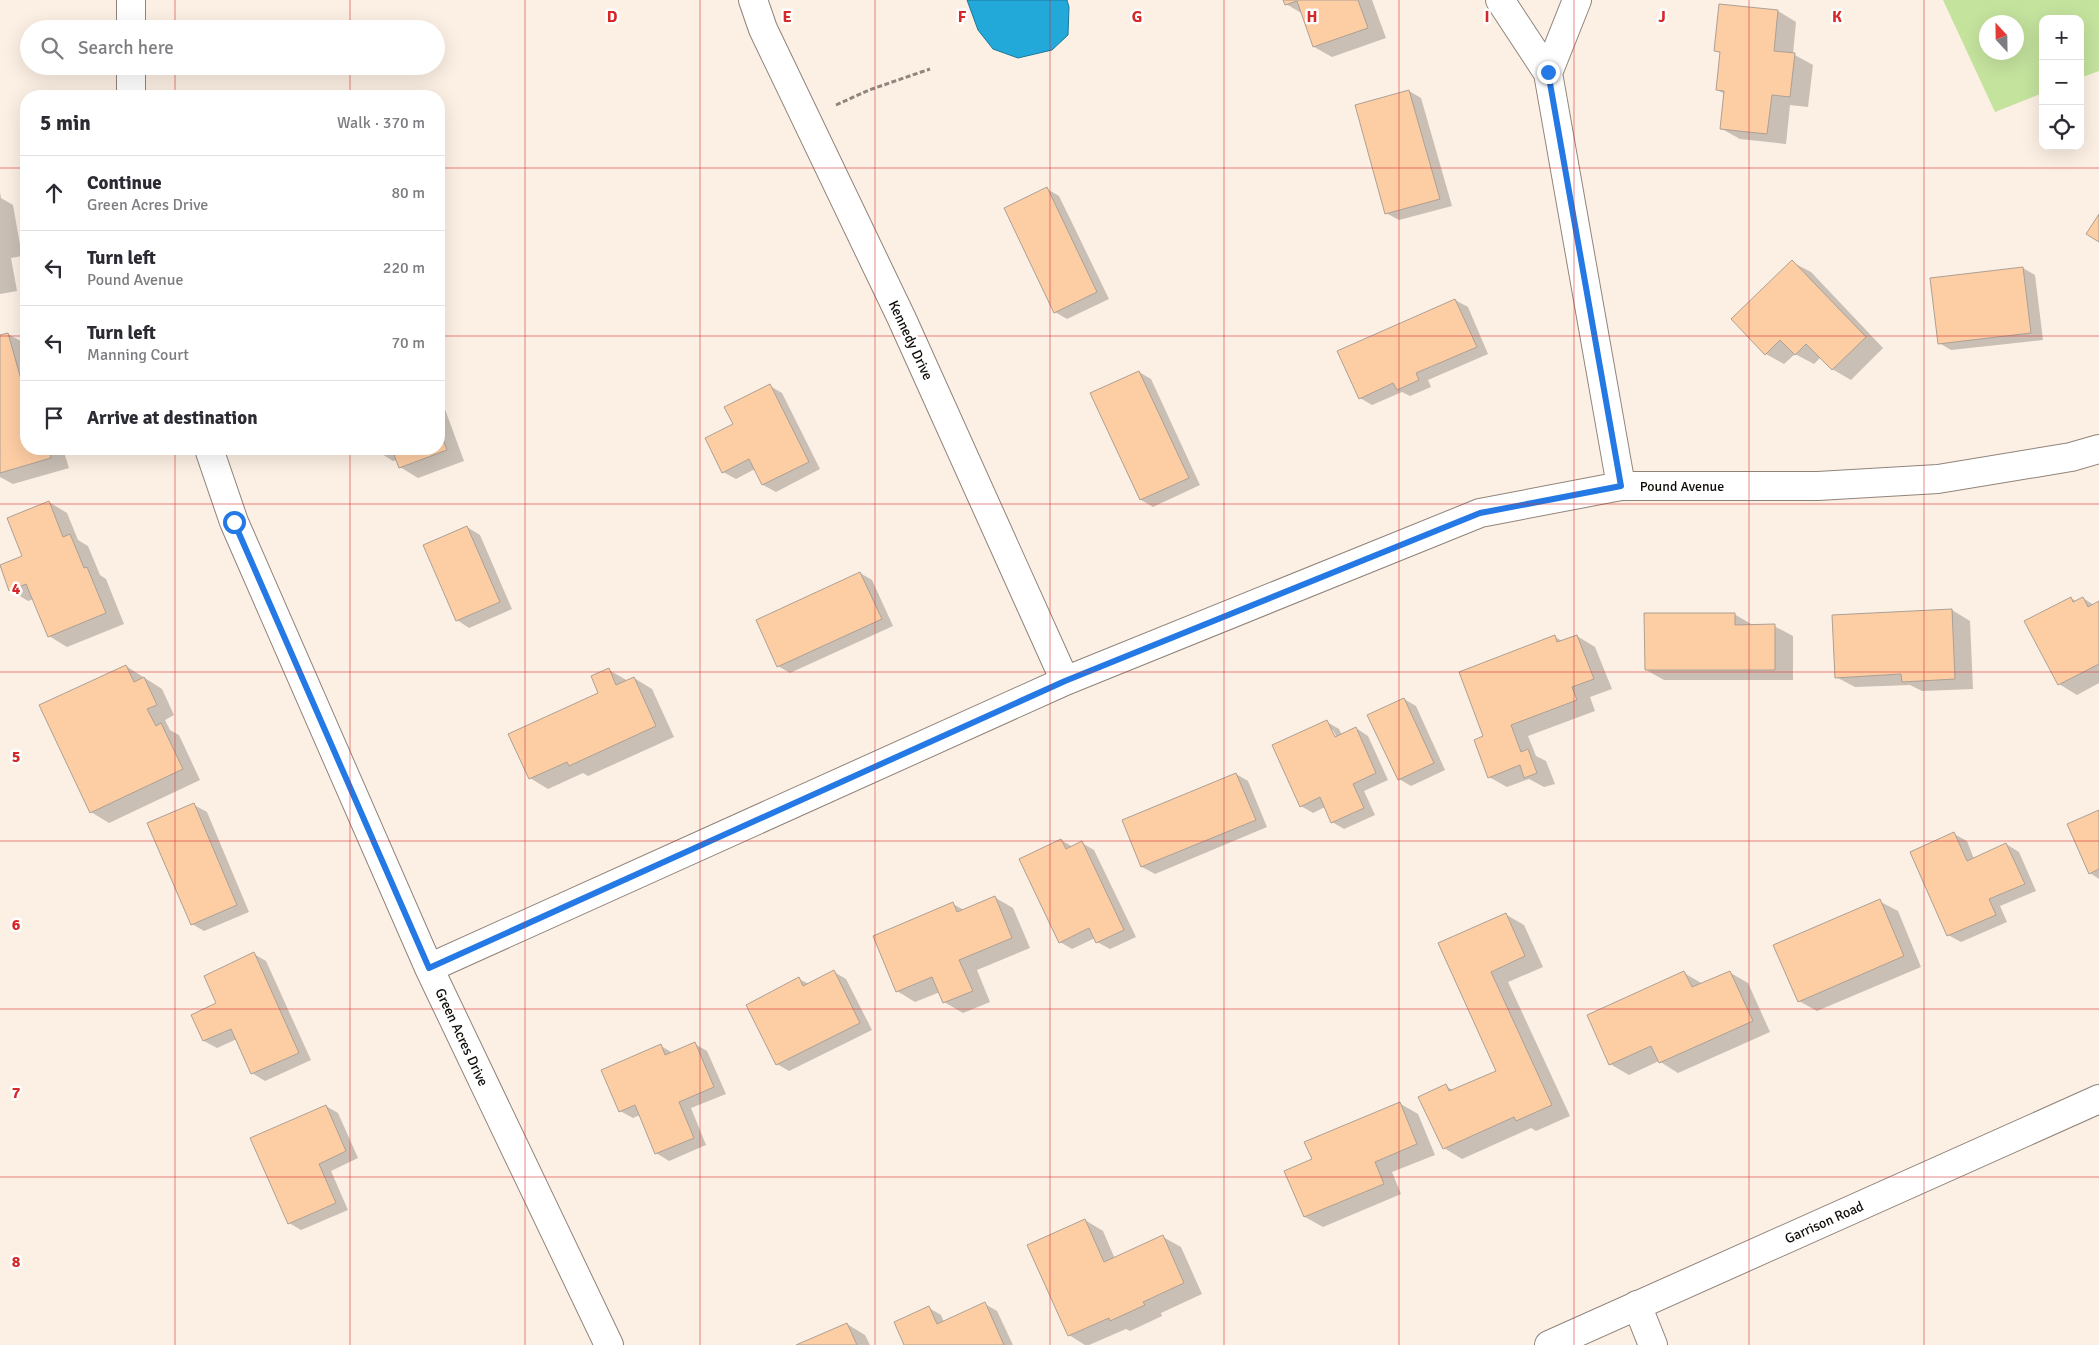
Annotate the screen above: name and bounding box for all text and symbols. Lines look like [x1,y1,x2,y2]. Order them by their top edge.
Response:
text: D [607,7,618,27]
text: E [782,7,792,27]
text: F [958,7,967,27]
text: G [1132,7,1142,27]
text: H [1307,7,1317,27]
text: I [1484,7,1490,27]
text: J [1658,7,1666,27]
text: K [1832,7,1842,27]
north arrow [1979,15,2024,60]
map controls [2039,15,2084,150]
button: + [2039,15,2084,60]
search box [20,20,445,75]
icon: search [38,34,66,62]
text: Search here [78,36,174,60]
button: − [2039,60,2084,105]
route end [1537,61,1560,84]
button: locate [2039,105,2084,150]
text: 5 min [40,110,91,136]
text: Walk · 370 m [337,113,425,133]
text: Continue [87,171,162,195]
icon: ahead [40,179,68,207]
text: 80 m [391,183,425,203]
text: Green Acres Drive [87,195,208,215]
text: Turn left [87,246,156,270]
icon: left [40,254,68,282]
text: 220 m [383,258,425,278]
text: Pound Avenue [87,270,184,290]
street label: Kennedy Drive [885,298,936,383]
text: Turn left [87,321,156,345]
icon: left [40,329,68,357]
text: 70 m [391,333,425,353]
text: Manning Court [87,345,189,365]
icon: arrive [40,404,68,432]
text: Arrive at destination [87,406,258,430]
street label: Pound Avenue [1640,478,1724,495]
route start [223,511,246,534]
text: 4 [12,579,21,599]
text: 5 [12,747,20,767]
text: 6 [12,915,21,935]
street label: Green Acres Drive [431,986,492,1089]
text: 7 [12,1083,21,1103]
street label: Garrison Road [1782,1198,1866,1247]
text: 8 [12,1252,21,1272]

